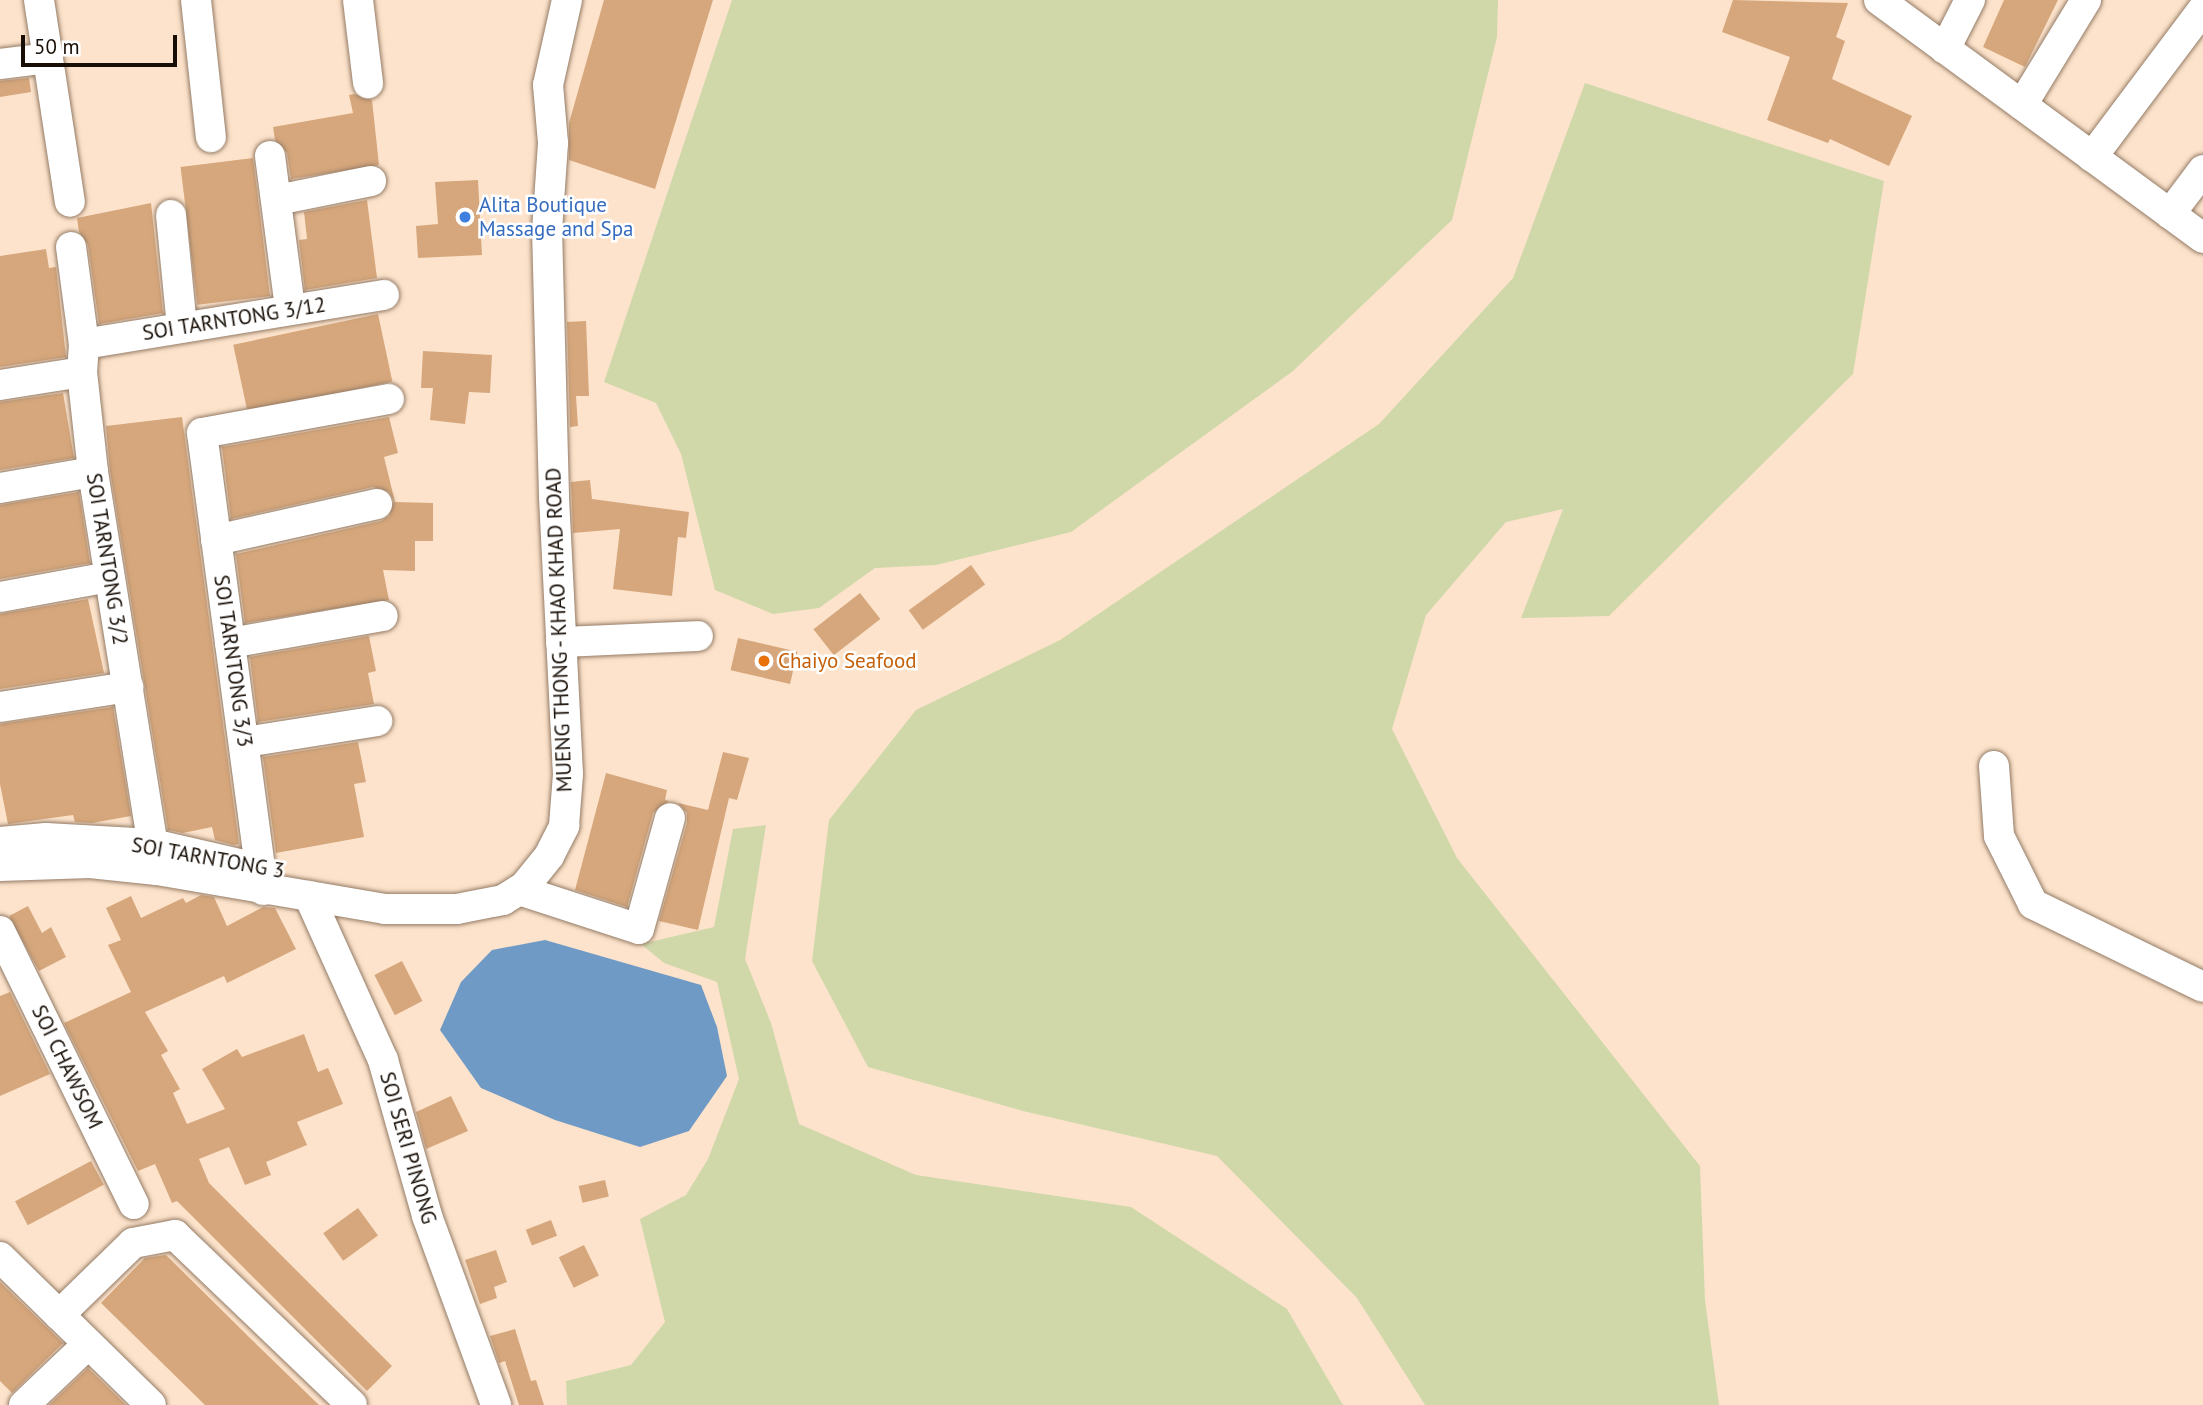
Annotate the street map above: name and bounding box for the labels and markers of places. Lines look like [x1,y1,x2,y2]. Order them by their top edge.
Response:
place label: Alita Boutique Massage and Spa [479,192,633,242]
marker: Alita Boutique Massage and Spa [457,209,473,225]
place label: Chaiyo Seafood [778,648,916,674]
marker: Chaiyo Seafood [756,653,772,669]

